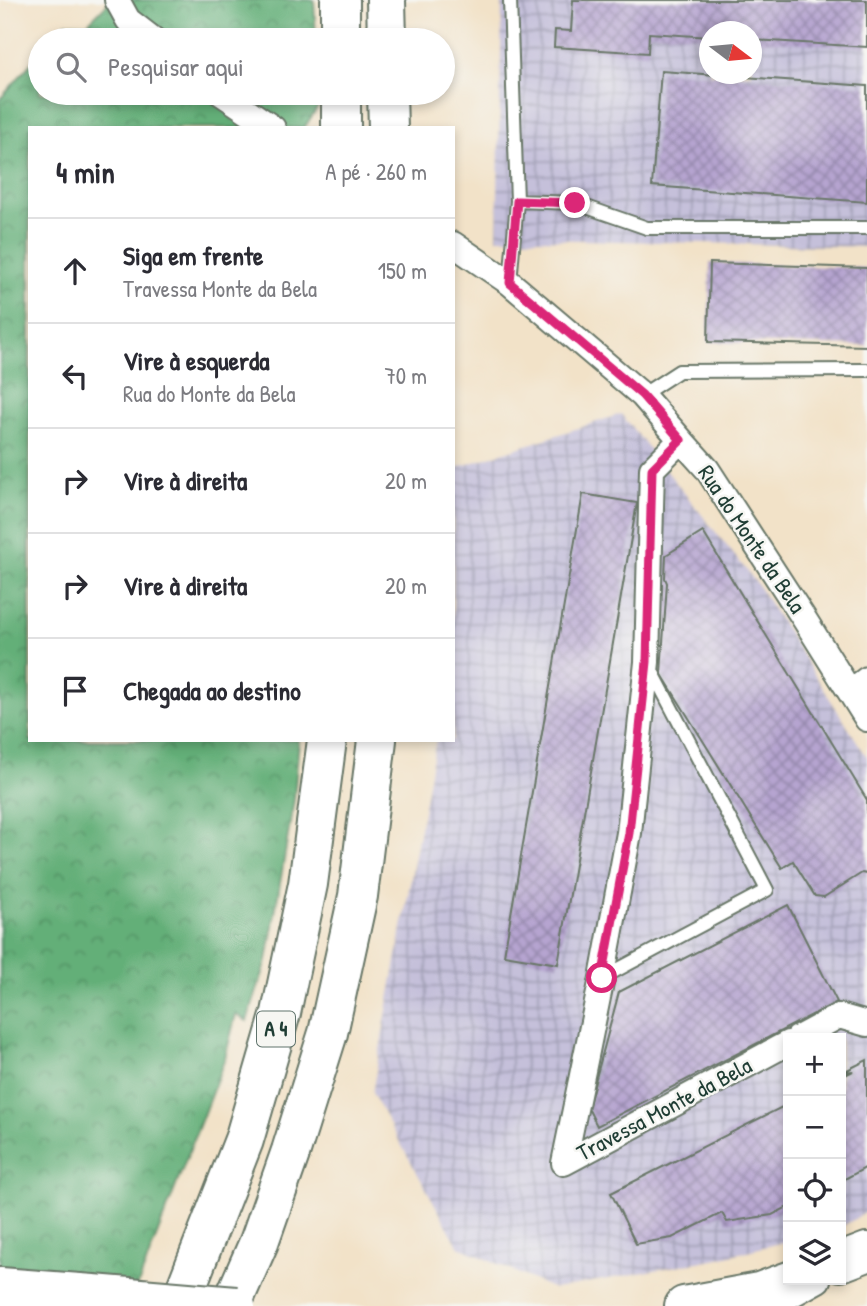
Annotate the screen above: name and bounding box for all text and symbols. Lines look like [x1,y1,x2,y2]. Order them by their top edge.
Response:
north arrow [699,21,762,84]
search box [28,28,455,105]
icon: search [52,48,90,86]
text: Pesquisar aqui [108,49,244,84]
text: 4 min [56,152,115,192]
text: A pé · 260 m [325,156,427,187]
route end [559,187,590,218]
text: Siga em frente [123,238,263,273]
icon: ahead [56,252,94,290]
text: 150 m [378,255,427,286]
text: Travessa Monte da Bela [123,273,317,304]
text: Vire à esquerda [123,343,269,378]
icon: left [56,357,94,395]
text: 70 m [384,360,427,391]
text: Rua do Monte da Bela [123,378,295,409]
street label: Rua do Monte da Bela [691,459,813,619]
icon: right [56,462,94,500]
text: Vire à direita [123,463,247,498]
text: 20 m [385,465,427,496]
icon: right [56,567,94,605]
text: Vire à direita [123,568,247,603]
text: 20 m [385,570,427,601]
icon: arrive [56,672,94,710]
text: Chegada ao destino [123,673,301,708]
route start [586,962,617,993]
road number: A 4 [257,1012,295,1046]
map controls [783,1033,846,1285]
button: + [783,1033,846,1096]
street label: Travessa Monte da Bela [571,1049,757,1168]
button: − [783,1096,846,1159]
button: locate [783,1159,846,1222]
button: layers [783,1222,846,1285]

